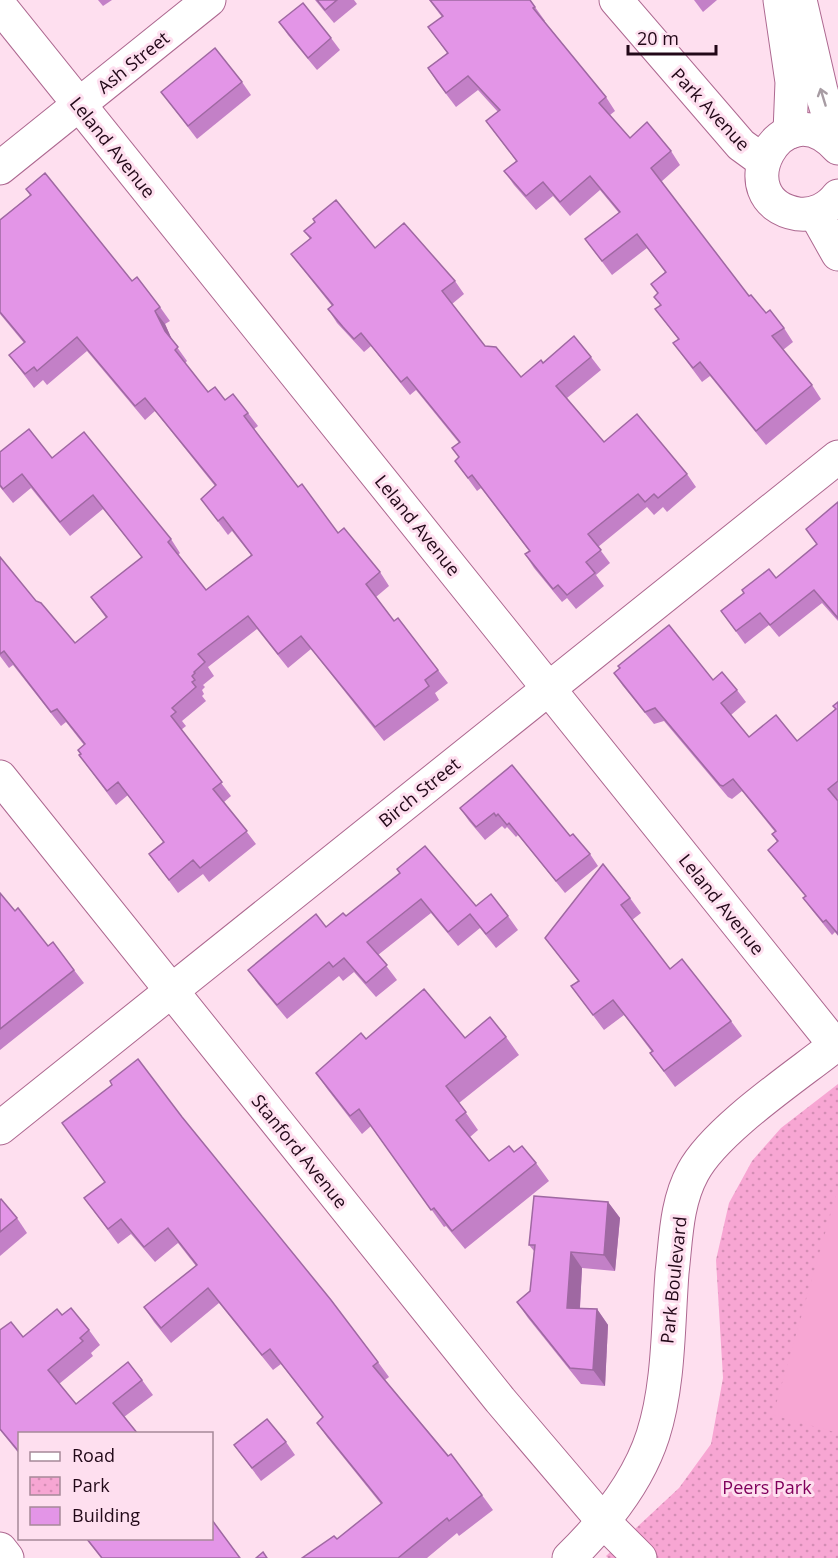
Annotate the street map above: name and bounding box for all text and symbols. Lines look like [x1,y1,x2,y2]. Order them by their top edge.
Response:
scale bar [628,18,716,56]
street label: Ash Street [92,26,174,98]
text: 20 m [637,26,679,50]
street label: Park Avenue [666,62,756,156]
one-way arrow [817,88,828,107]
street label: Leland Avenue [65,91,161,203]
street label: Leland Avenue [370,469,466,581]
street label: Birch Street [373,752,465,832]
street label: Leland Avenue [674,848,770,960]
street label: Stanford Avenue [247,1089,353,1213]
street label: Park Boulevard [654,1215,692,1345]
legend [18,1432,213,1540]
text: Road [72,1443,115,1467]
text: Park [72,1473,110,1497]
park label: Peers Park [722,1475,812,1499]
text: Building [72,1503,140,1527]

